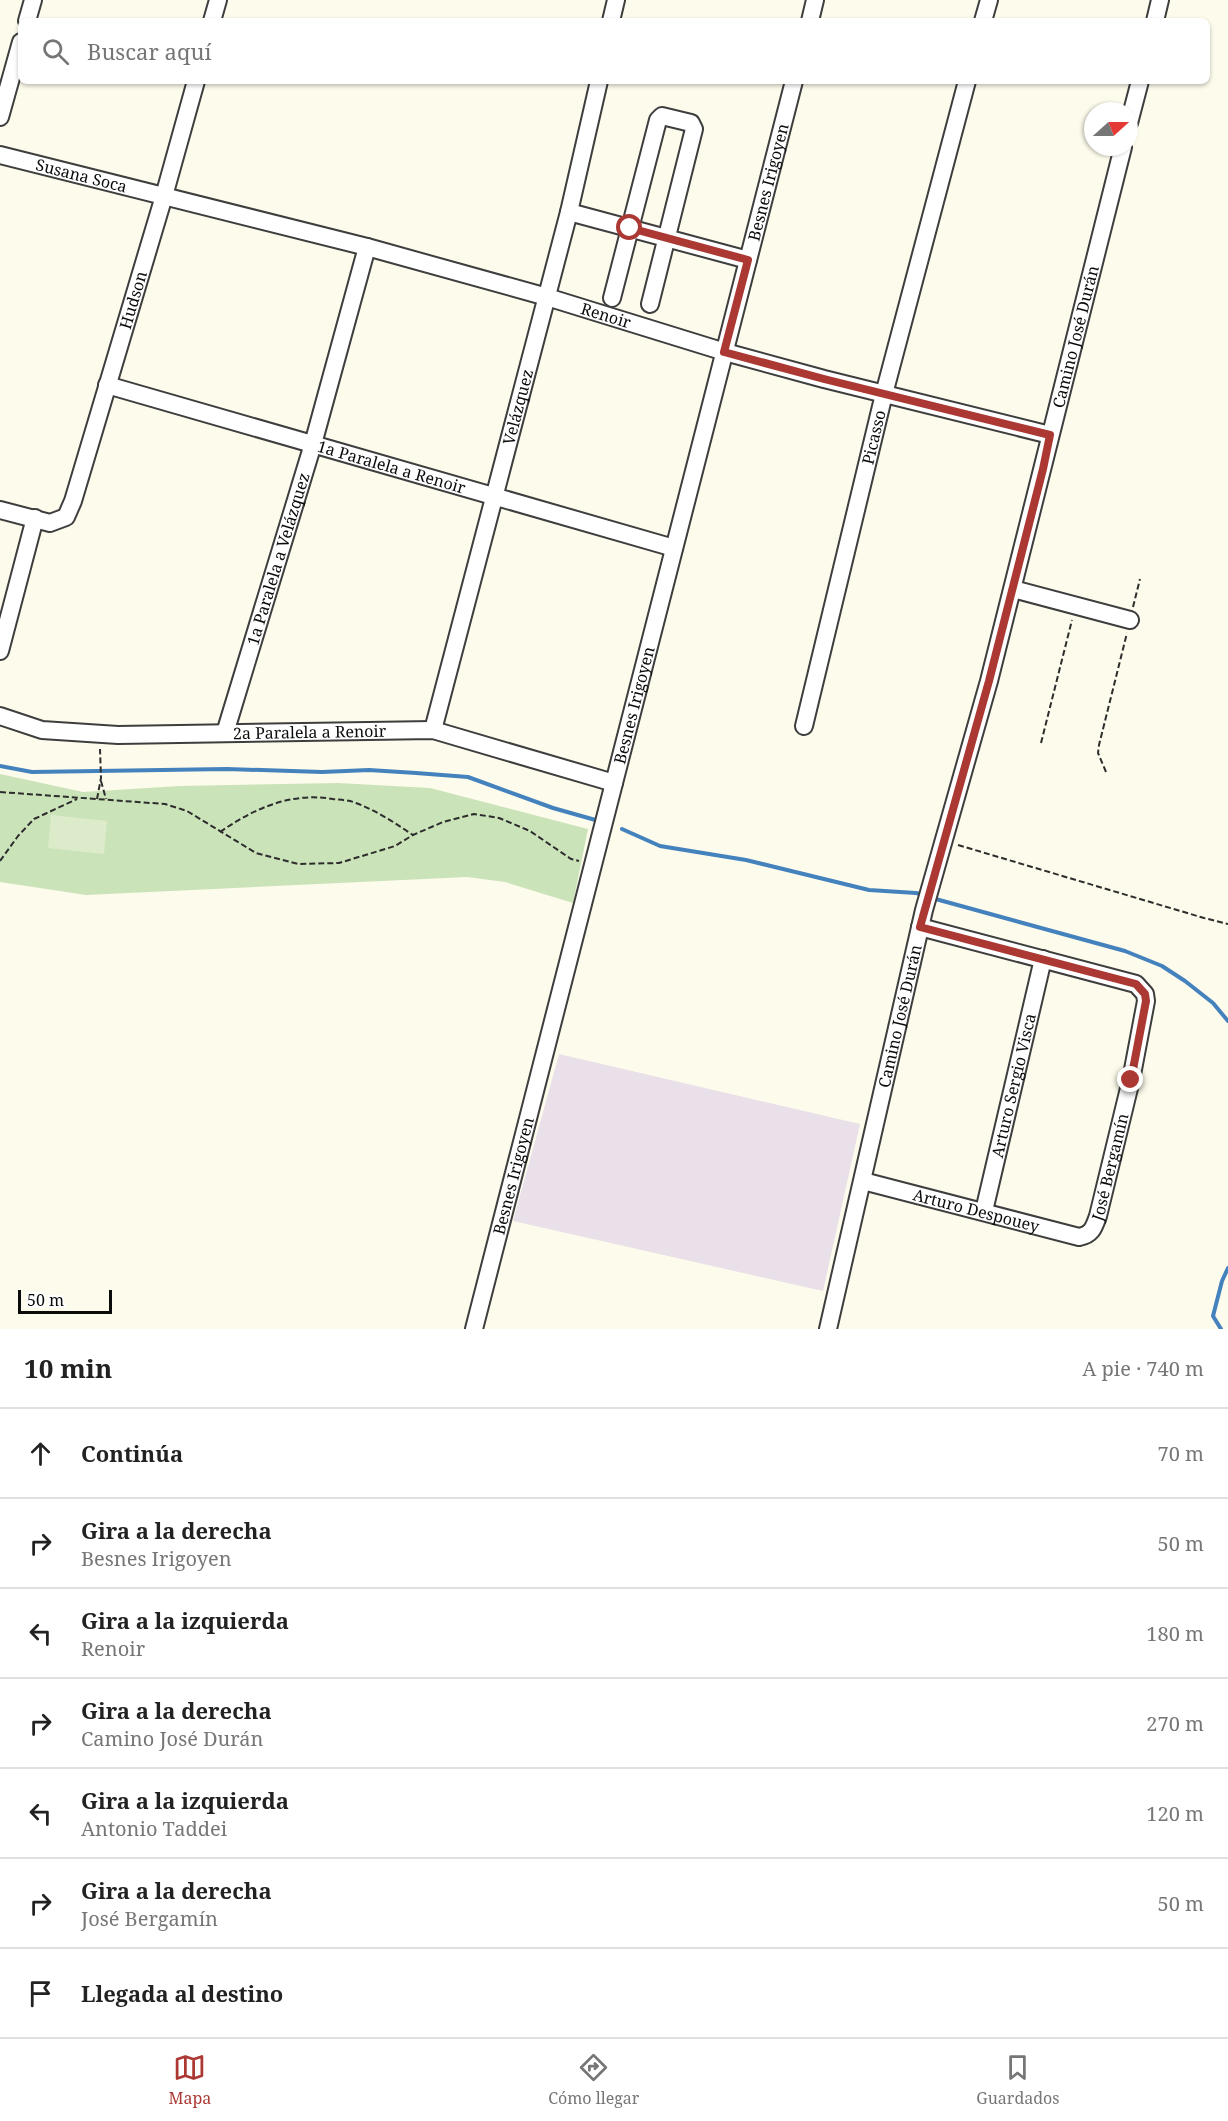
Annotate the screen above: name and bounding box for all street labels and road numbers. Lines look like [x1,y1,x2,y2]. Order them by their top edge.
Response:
street label: Besnes Irigoyen [742,121,794,243]
street label: Susana Soca [33,153,129,197]
street label: Camino José Durán [1047,263,1104,410]
street label: Hudson [114,268,152,332]
street label: Renoir [578,297,634,333]
street label: Velázquez [497,367,538,447]
street label: Picasso [856,408,891,467]
street label: 1a Paralela a Renoir [315,435,469,499]
street label: 1a Paralela a Velázquez [241,470,315,648]
street label: Besnes Irigoyen [608,644,660,766]
street label: 2a Paralela a Renoir [233,720,387,744]
street label: Camino José Durán [873,942,927,1090]
street label: Arturo Sergio Visca [986,1011,1041,1160]
street label: José Bergamín [1086,1111,1134,1225]
street label: Besnes Irigoyen [488,1115,539,1237]
street label: Arturo Despouey [911,1183,1043,1238]

